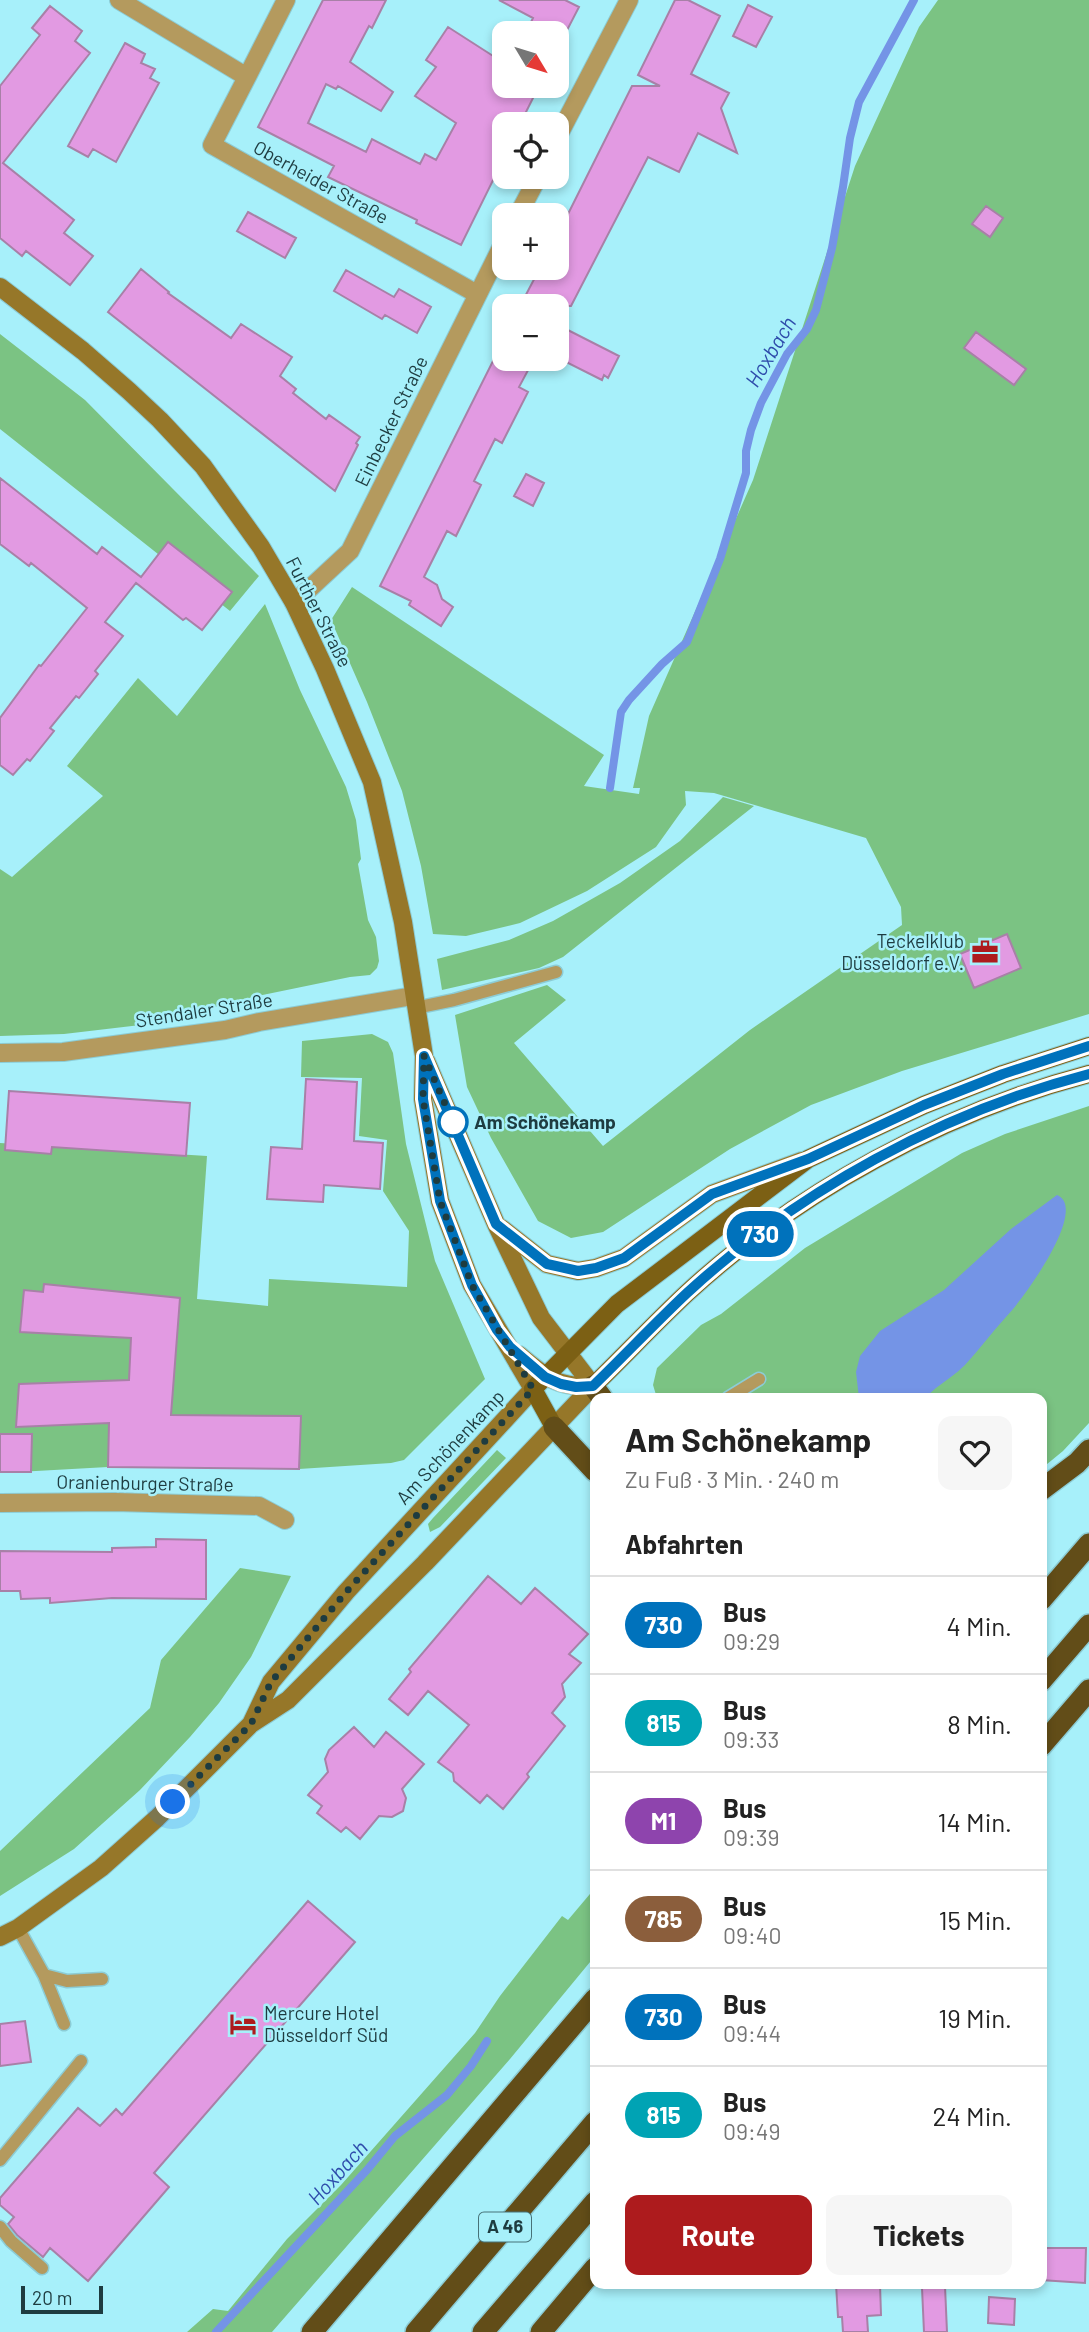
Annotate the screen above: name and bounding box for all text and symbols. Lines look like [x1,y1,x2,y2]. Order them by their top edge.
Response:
north arrow [492,21,569,98]
map controls [492,21,569,371]
button: locate [492,112,569,189]
street label: Oberheider Straße [250,135,393,228]
button: + [492,203,569,280]
button: − [492,294,569,371]
water label: Hoxbach [739,311,800,391]
street label: Einbecker Straße [349,352,432,490]
street label: Further Straße [282,553,357,671]
place label: Teckelklub Düsseldorf e.V. [841,929,964,974]
office icon: Teckelklub Düsseldorf e.V. [970,937,1000,967]
street label: Stendaler Straße [134,987,274,1032]
marker: Am Schönekamp [438,1107,468,1137]
place label: Am Schönekamp [474,1110,616,1133]
line badge: 730 [720,1211,800,1257]
text: 730 [741,1219,779,1248]
street label: Am Schönenkamp [391,1385,509,1509]
button: heart [938,1416,1012,1490]
text: Am Schönekamp [625,1419,871,1459]
text: Zu Fuß · 3 Min. · 240 m [625,1465,839,1493]
street label: Oranienburger Straße [56,1469,234,1496]
text: Abfahrten [625,1528,743,1559]
text: Bus [723,1596,766,1627]
text: 730 [644,1610,683,1639]
text: 4 Min. [947,1610,1012,1641]
text: 09:29 [723,1627,780,1655]
text: Bus [723,1694,766,1725]
text: 815 [646,1708,681,1737]
text: 8 Min. [947,1708,1012,1739]
text: 09:33 [723,1725,779,1753]
your location [155,1784,190,1819]
text: Bus [723,1792,766,1823]
text: M1 [651,1806,676,1835]
text: 14 Min. [937,1806,1012,1837]
text: 09:39 [723,1823,780,1851]
text: Bus [723,1890,766,1921]
text: 785 [645,1904,682,1933]
text: 15 Min. [938,1904,1012,1935]
text: 09:40 [723,1921,781,1949]
text: Bus [723,1988,766,2019]
place label: Mercure Hotel Düsseldorf Süd [264,2001,388,2046]
text: 730 [644,2002,683,2031]
text: 19 Min. [938,2002,1012,2033]
hotel icon: Mercure Hotel Düsseldorf Süd [228,2009,258,2039]
text: 09:44 [723,2019,781,2047]
text: Bus [723,2086,766,2117]
text: 815 [646,2100,681,2129]
text: 24 Min. [933,2100,1012,2131]
text: 09:49 [723,2117,780,2145]
water label: Hoxbach [302,2135,372,2209]
button: Route [625,2195,812,2275]
button: Tickets [826,2195,1012,2275]
road number: A 46 [479,2213,531,2242]
scale bar [21,2283,103,2315]
text: 20 m [32,2286,72,2309]

